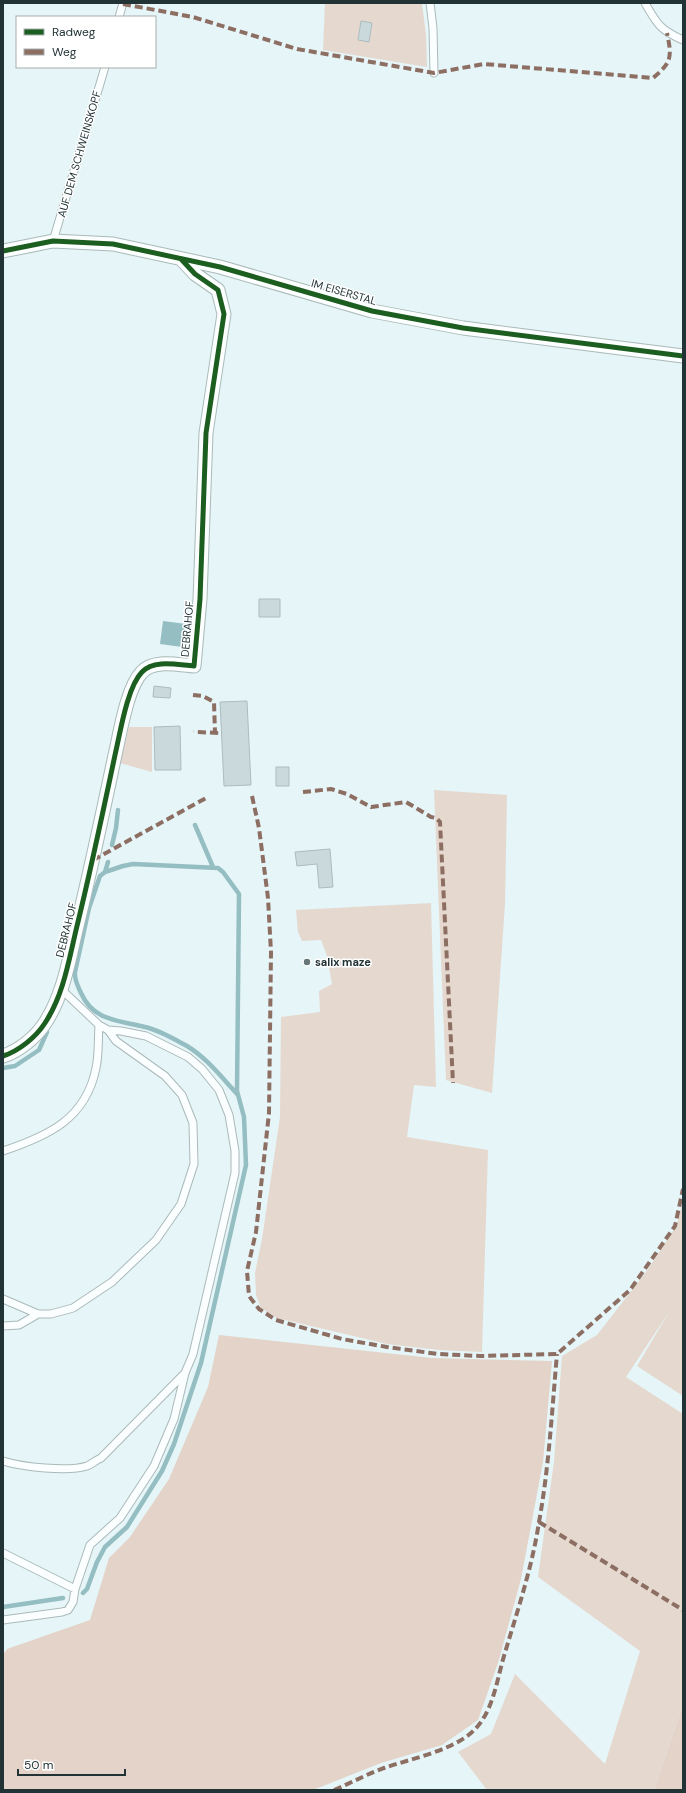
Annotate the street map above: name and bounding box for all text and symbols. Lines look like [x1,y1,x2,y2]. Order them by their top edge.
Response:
legend [16,16,156,68]
text: Radweg [52,24,96,40]
text: Weg [52,44,77,60]
street label: AUF DEM SCHWEINSKOPF [54,89,104,219]
street label: IM EISERSTAL [310,276,378,308]
street label: DEBRAHOF [178,600,196,658]
street label: DEBRAHOF [52,901,80,959]
place label: salix maze [315,955,371,969]
marker: salix maze [302,957,312,967]
scale bar [18,1751,125,1777]
text: 50 m [24,1757,53,1773]

